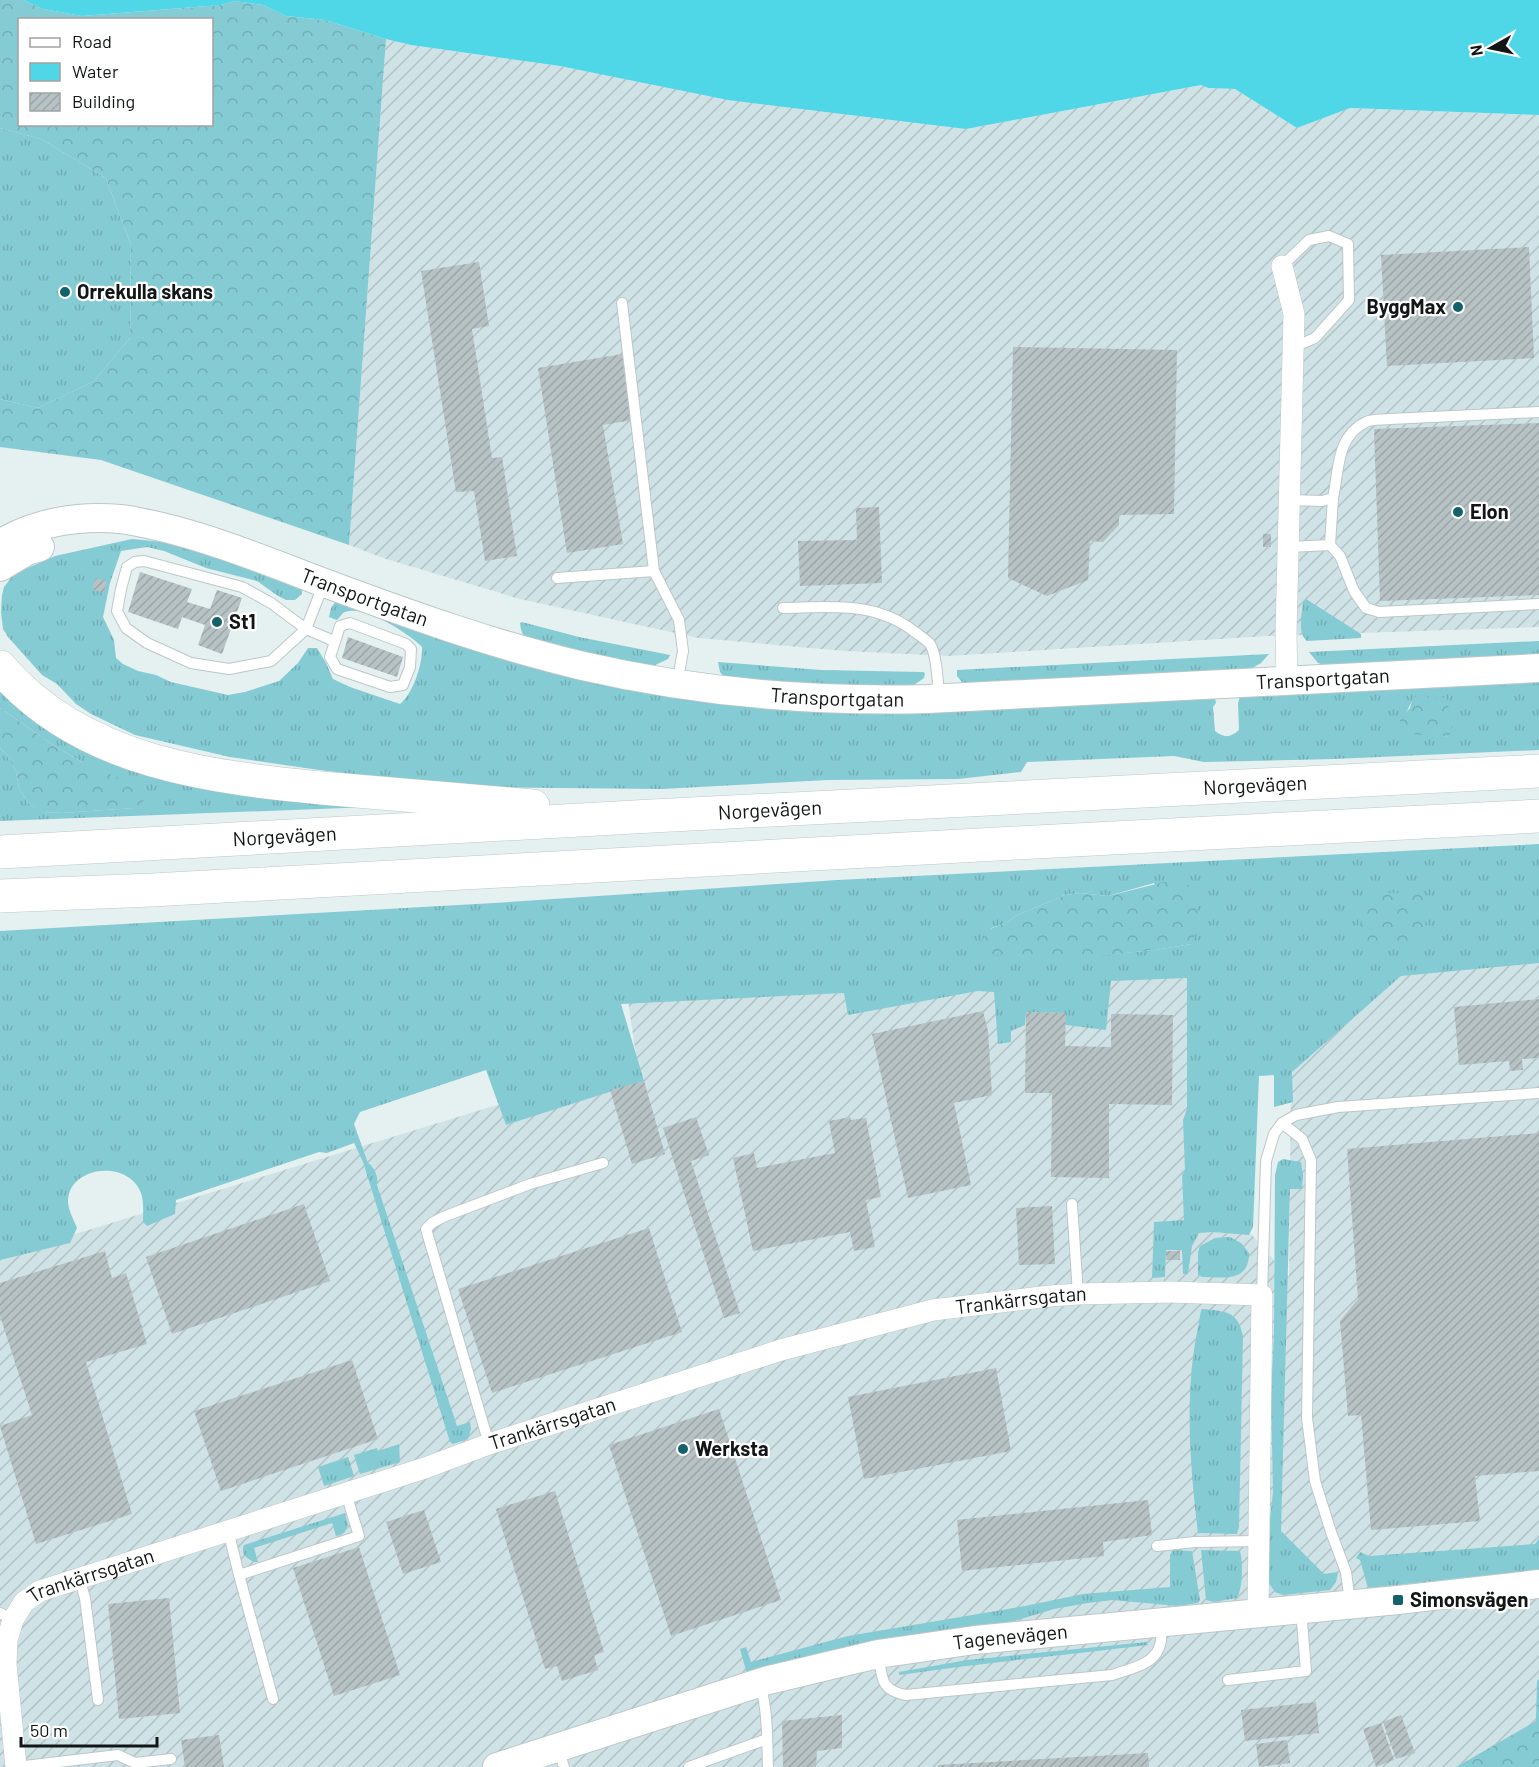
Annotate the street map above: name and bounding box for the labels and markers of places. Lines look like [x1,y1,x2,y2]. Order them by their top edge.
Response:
place label: Orrekulla skans [77,279,213,303]
marker: Orrekulla skans [58,285,72,299]
place label: ByggMax [1366,294,1446,318]
marker: ByggMax [1451,300,1465,314]
place label: Elon [1470,499,1509,523]
marker: Elon [1451,505,1465,519]
place label: St1 [229,609,256,633]
marker: St1 [210,615,224,629]
place label: Werksta [695,1436,769,1460]
marker: Werksta [676,1442,690,1456]
place label: Simonsvägen [1410,1587,1528,1611]
marker: Simonsvägen [1391,1593,1405,1607]

